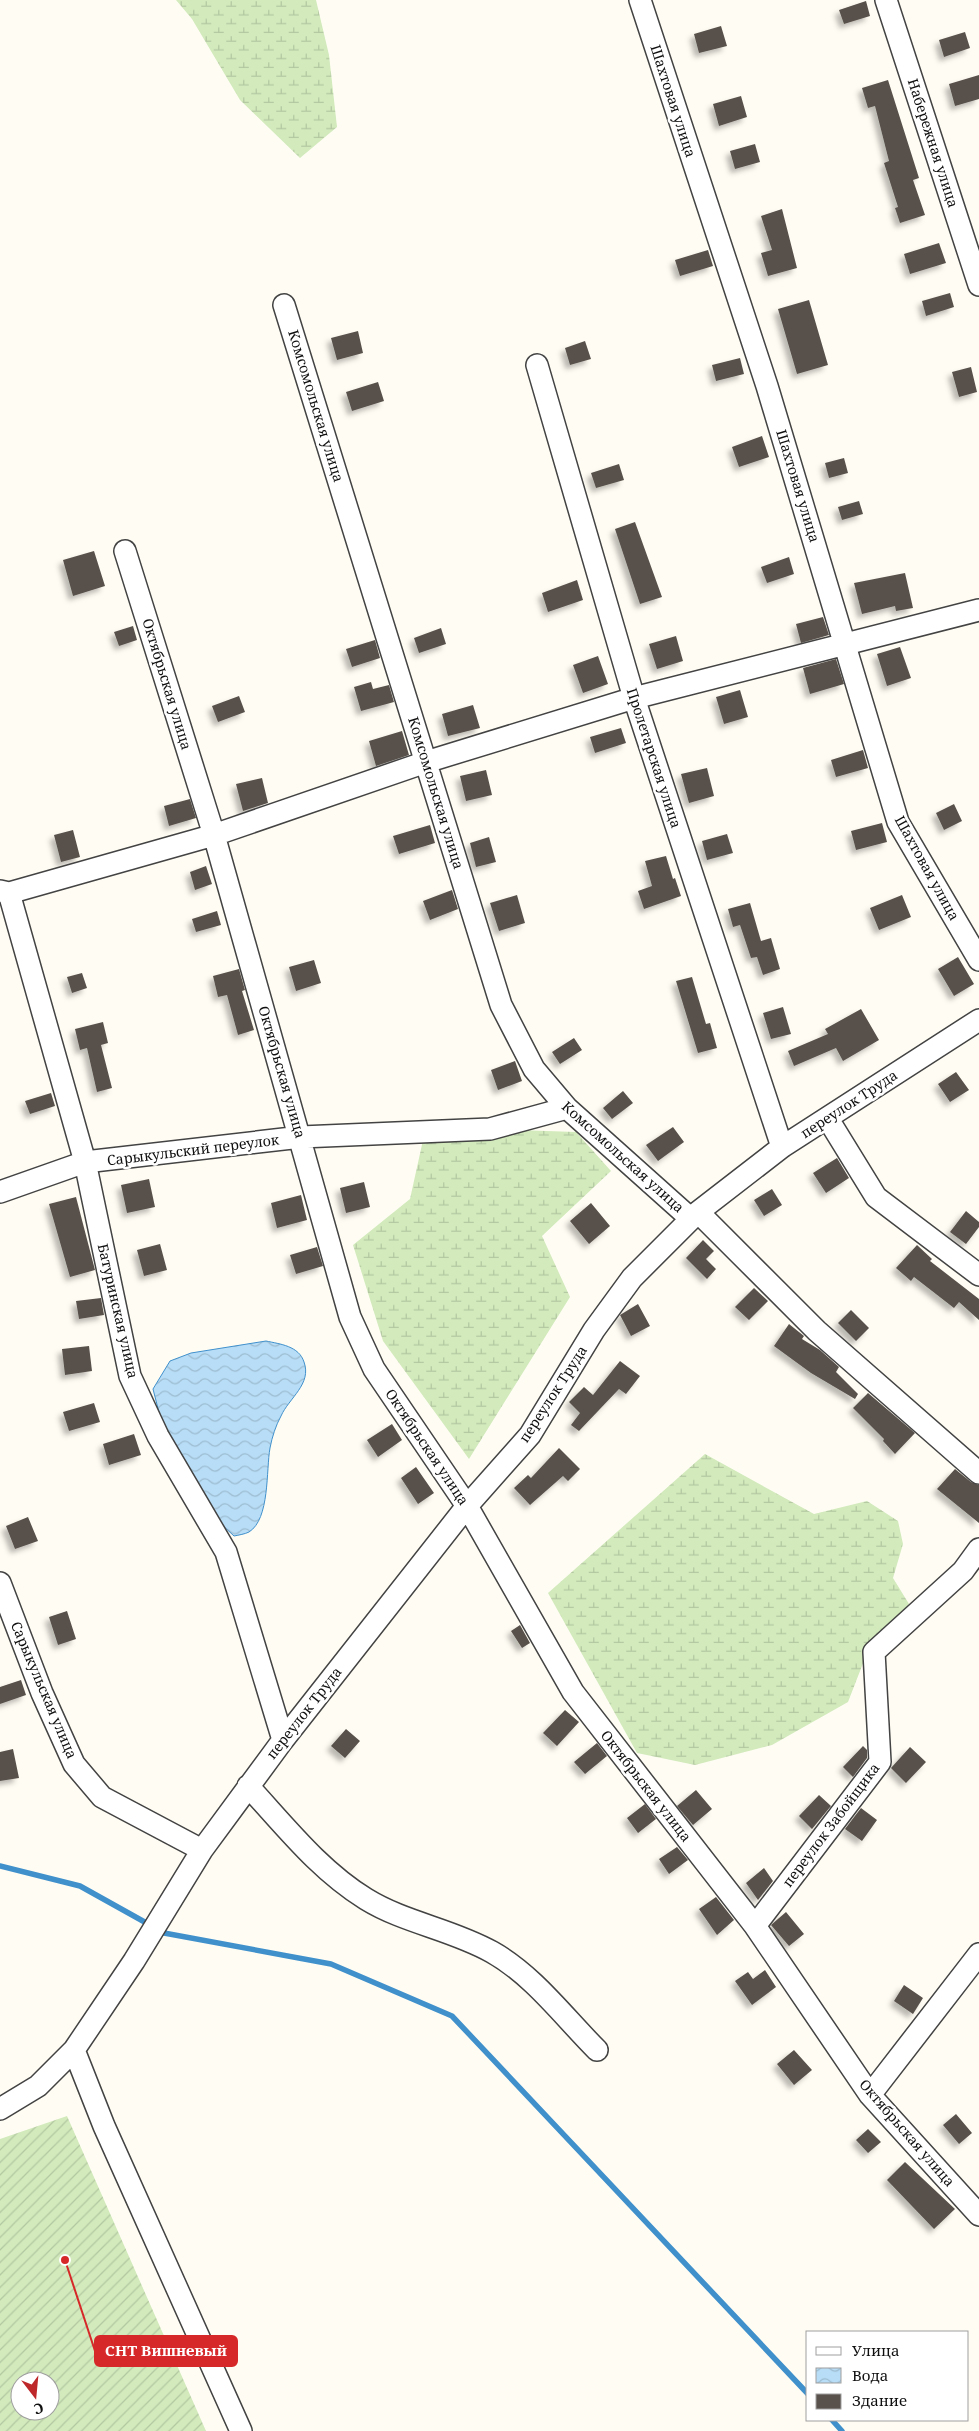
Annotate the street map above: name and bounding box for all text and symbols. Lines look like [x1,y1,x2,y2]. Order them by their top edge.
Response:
street label: Шахтовая улица [646,42,701,160]
street label: Набережная улица [904,76,963,210]
street label: Комсомольская улица [284,327,349,484]
street label: Шахтовая улица [772,427,825,545]
street label: Октябрьская улица [138,616,197,752]
street label: Пролетарская улица [623,685,686,830]
street label: Комсомольская улица [404,714,469,871]
street label: Шахтовая улица [891,812,964,924]
street label: Октябрьская улица [255,1004,310,1140]
street label: переулок Труда [797,1065,901,1142]
street label: Комсомольская улица [558,1097,688,1217]
street label: Сарыкульский переулок [106,1129,281,1169]
street label: Батуринская улица [94,1242,143,1380]
street label: переулок Труда [514,1342,591,1446]
street label: Октябрьская улица [381,1385,474,1509]
street label: Сарыкульская улица [7,1618,82,1761]
street label: переулок Труда [262,1663,346,1763]
street label: Октябрьская улица [597,1726,696,1845]
street label: переулок Забойщика [778,1759,884,1891]
street label: Октябрьская улица [855,2075,959,2190]
legend [806,2331,969,2421]
callout: СНТ Вишневый [95,2336,237,2366]
text: СНТ Вишневый [105,2340,227,2360]
text: Улица [852,2340,900,2360]
text: Вода [852,2365,888,2385]
north arrow [10,2371,60,2421]
text: Здание [852,2390,907,2410]
text: С [32,2399,46,2419]

